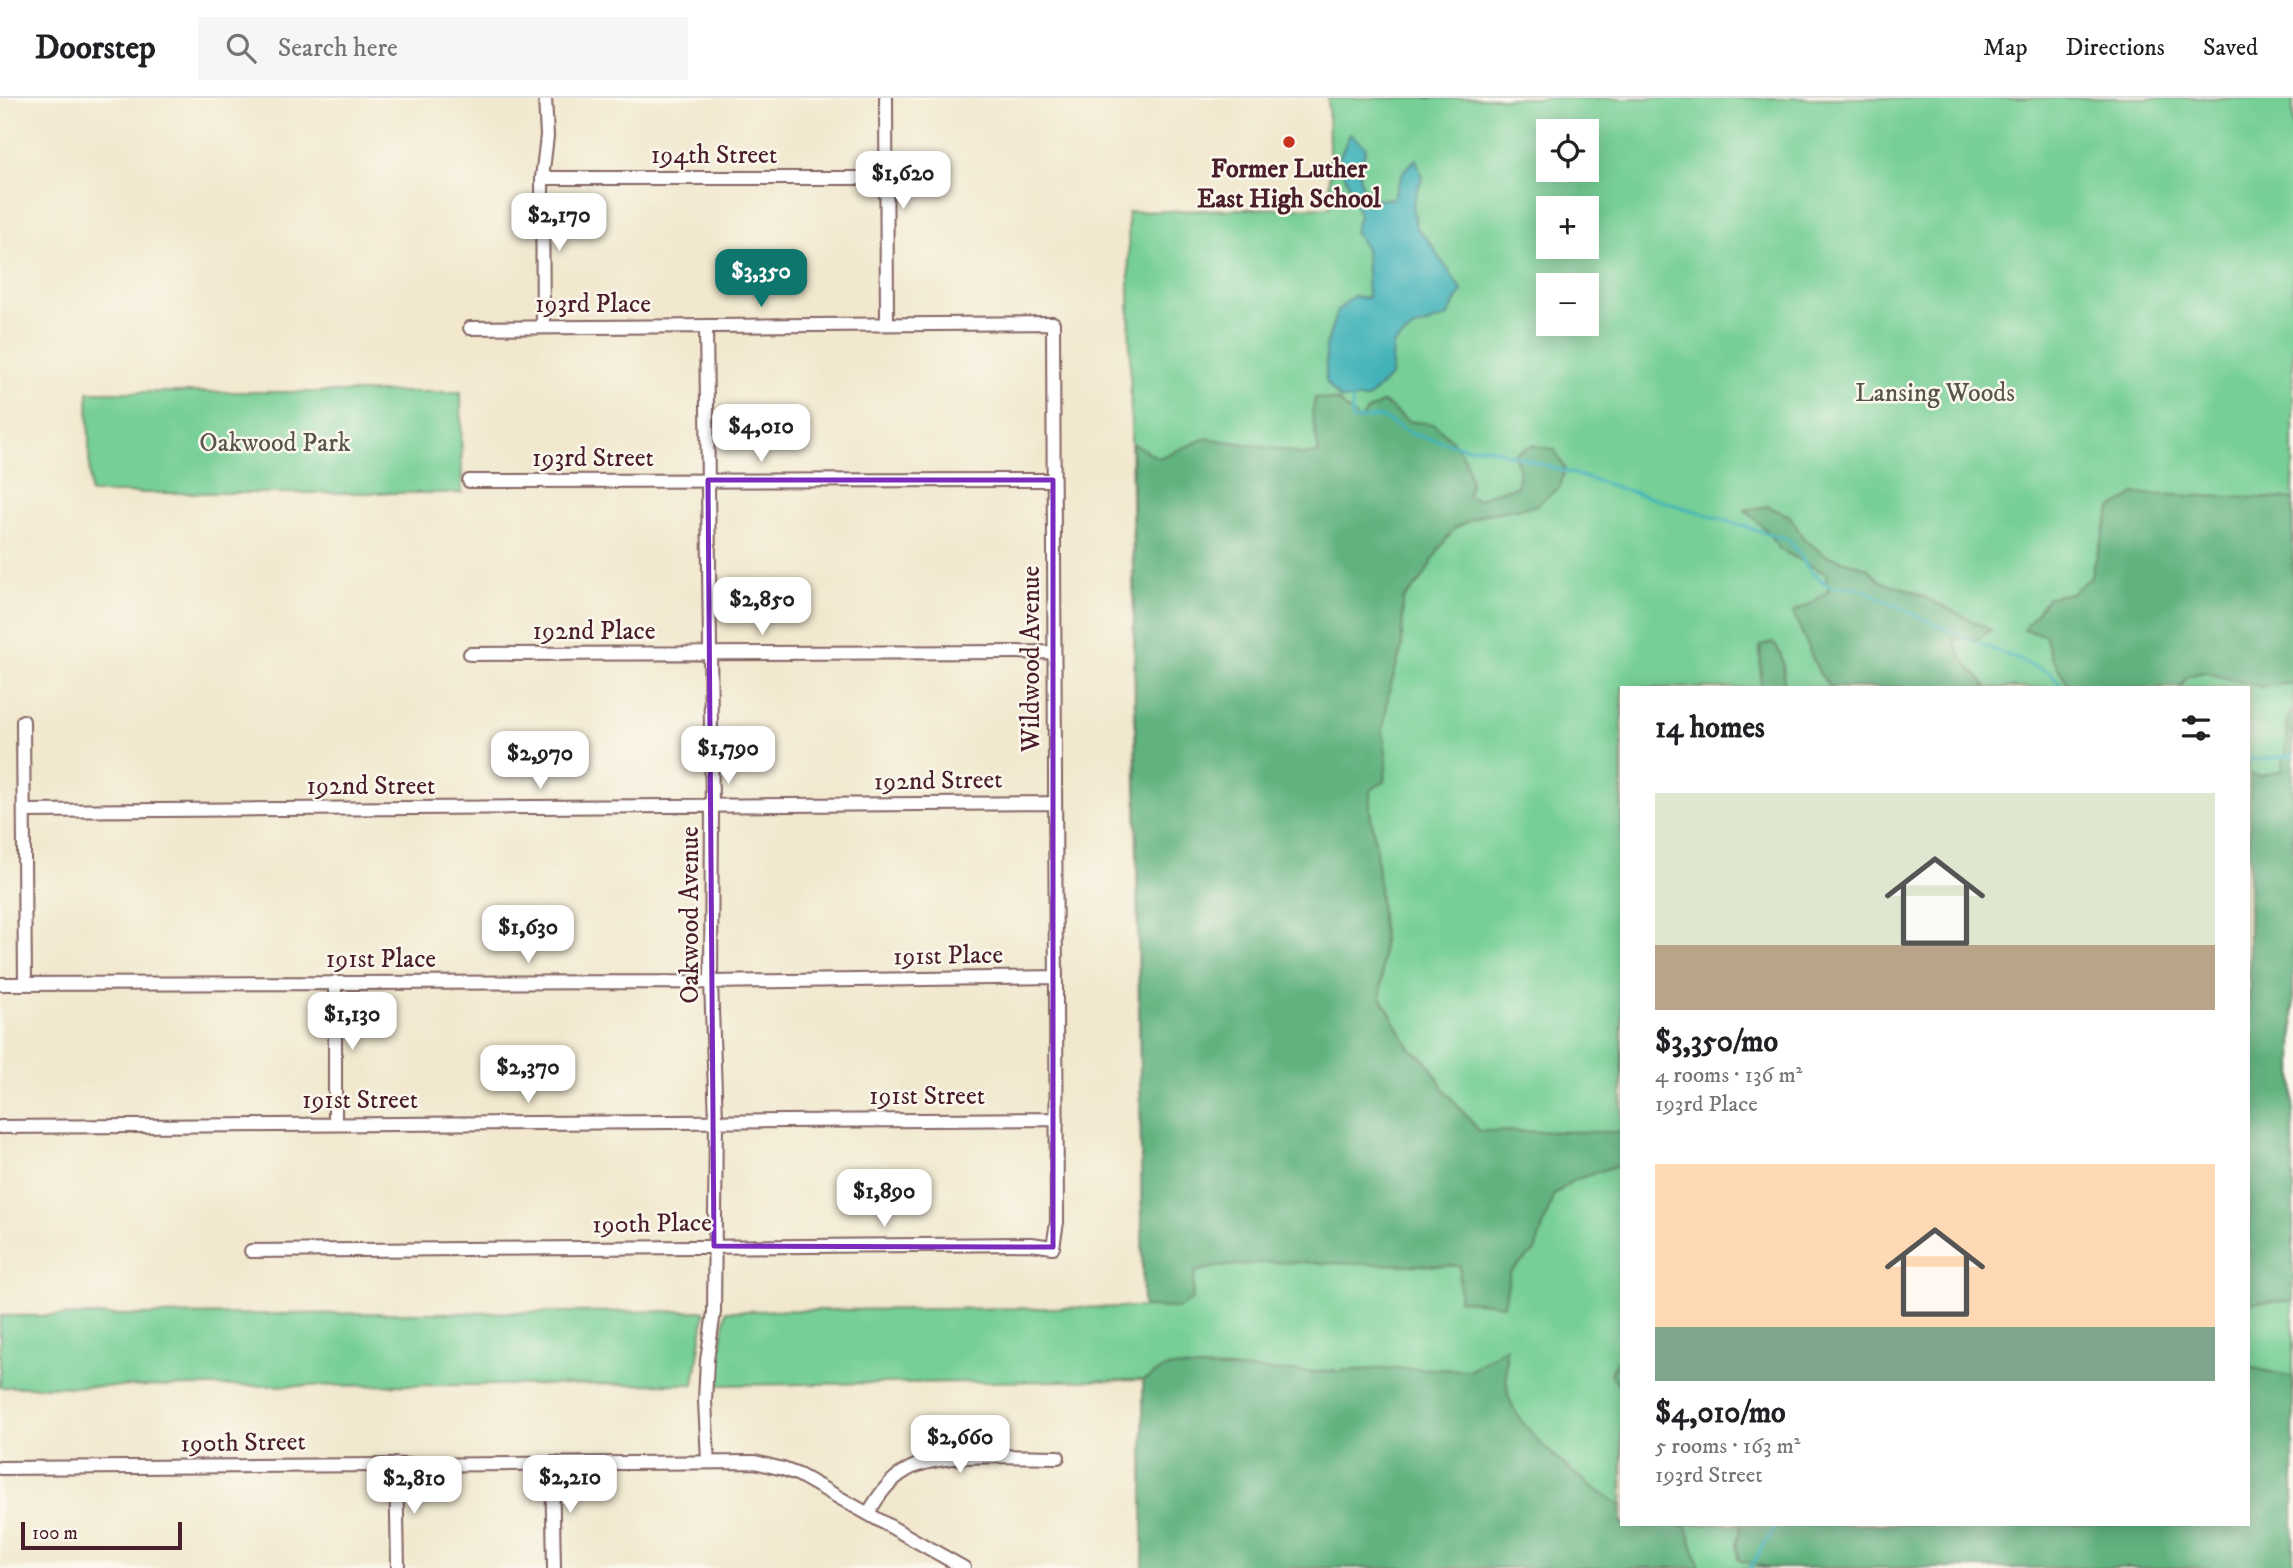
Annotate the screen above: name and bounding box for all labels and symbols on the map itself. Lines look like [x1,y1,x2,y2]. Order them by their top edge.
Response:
marker: Former Luther East High School [1281,134,1297,150]
street label: 194th Street [651,139,777,172]
pin: $1,620 [846,152,960,211]
place label: Former Luther East High School [1197,153,1382,216]
pin: $2,170 [502,194,616,253]
pin: $3,350 [704,250,818,309]
street label: 193rd Place [535,288,651,321]
park label: Lansing Woods [1855,377,2015,410]
pin: $4,010 [704,404,818,464]
park label: Oakwood Park [199,427,351,460]
street label: 193rd Street [532,442,654,475]
street label: Wildwood Avenue [1015,566,1048,753]
pin: $2,850 [705,578,819,637]
street label: 192nd Place [532,615,656,648]
pin: $1,790 [671,726,785,786]
pin: $2,970 [483,732,597,791]
street label: 192nd Street [873,763,1003,799]
street label: 192nd Street [307,770,435,803]
street label: Oakwood Avenue [674,826,707,1004]
pin: $1,630 [471,906,585,965]
street label: 191st Place [893,939,1003,973]
street label: 191st Place [326,943,436,976]
pin: $1,130 [295,992,409,1052]
pin: $2,370 [471,1046,585,1105]
street label: 191st Street [869,1080,985,1113]
street label: 191st Street [302,1084,418,1117]
pin: $1,890 [827,1170,941,1229]
street label: 190th Place [592,1206,712,1242]
pin: $2,660 [903,1416,1017,1475]
street label: 190th Street [180,1425,306,1461]
pin: $2,810 [357,1456,471,1516]
pin: $2,210 [513,1456,627,1515]
scale bar [21,1519,182,1551]

